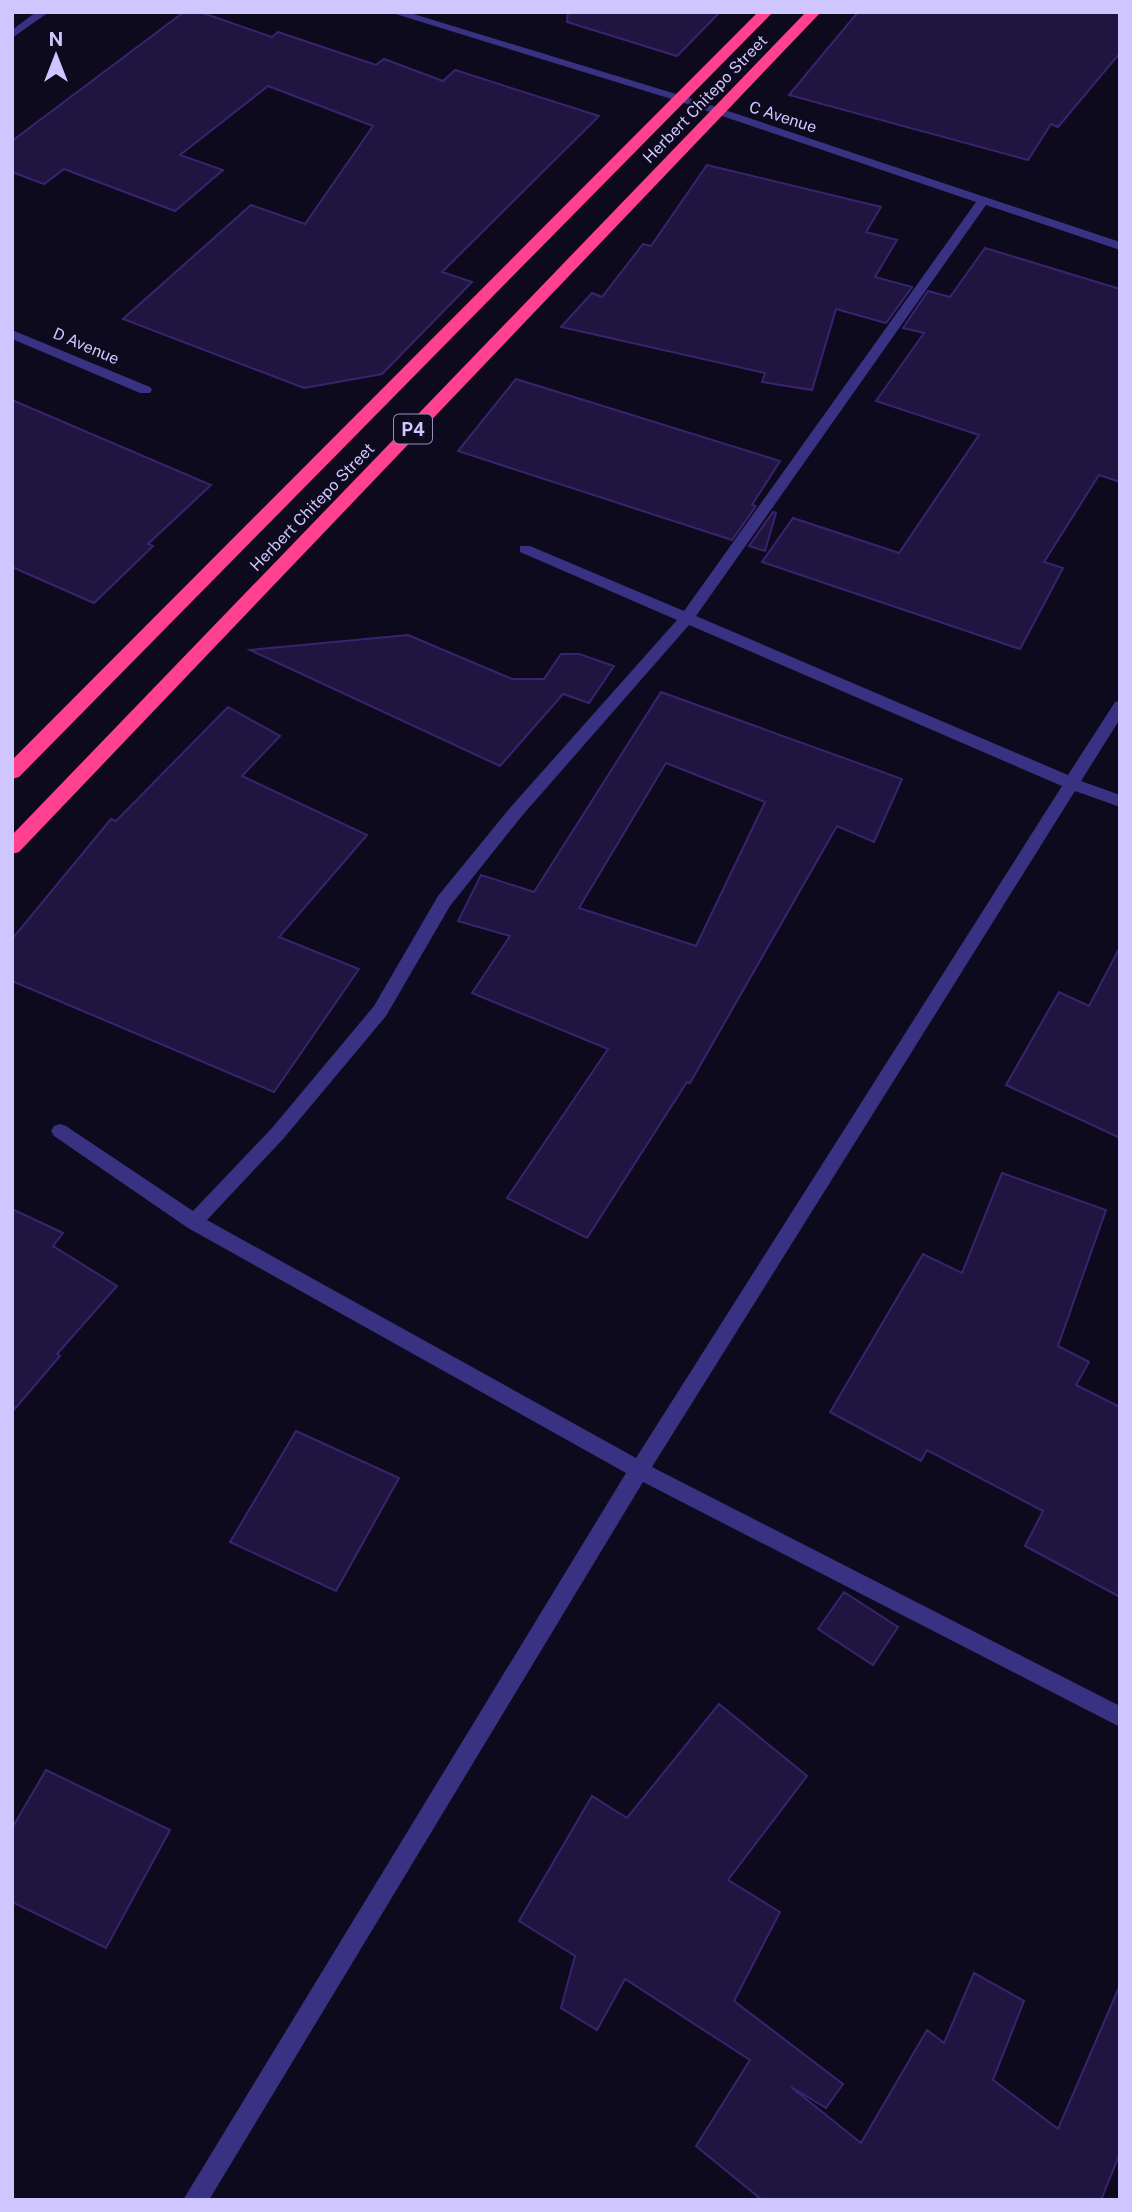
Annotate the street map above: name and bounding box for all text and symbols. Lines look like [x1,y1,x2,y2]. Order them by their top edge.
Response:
north arrow [21,21,91,91]
text: N [49,28,63,50]
street label: Herbert Chitepo Street [639,31,771,167]
street label: C Avenue [747,97,819,137]
street label: D Avenue [50,324,122,368]
road number: P4 [394,414,432,444]
street label: Herbert Chitepo Street [246,439,378,575]

